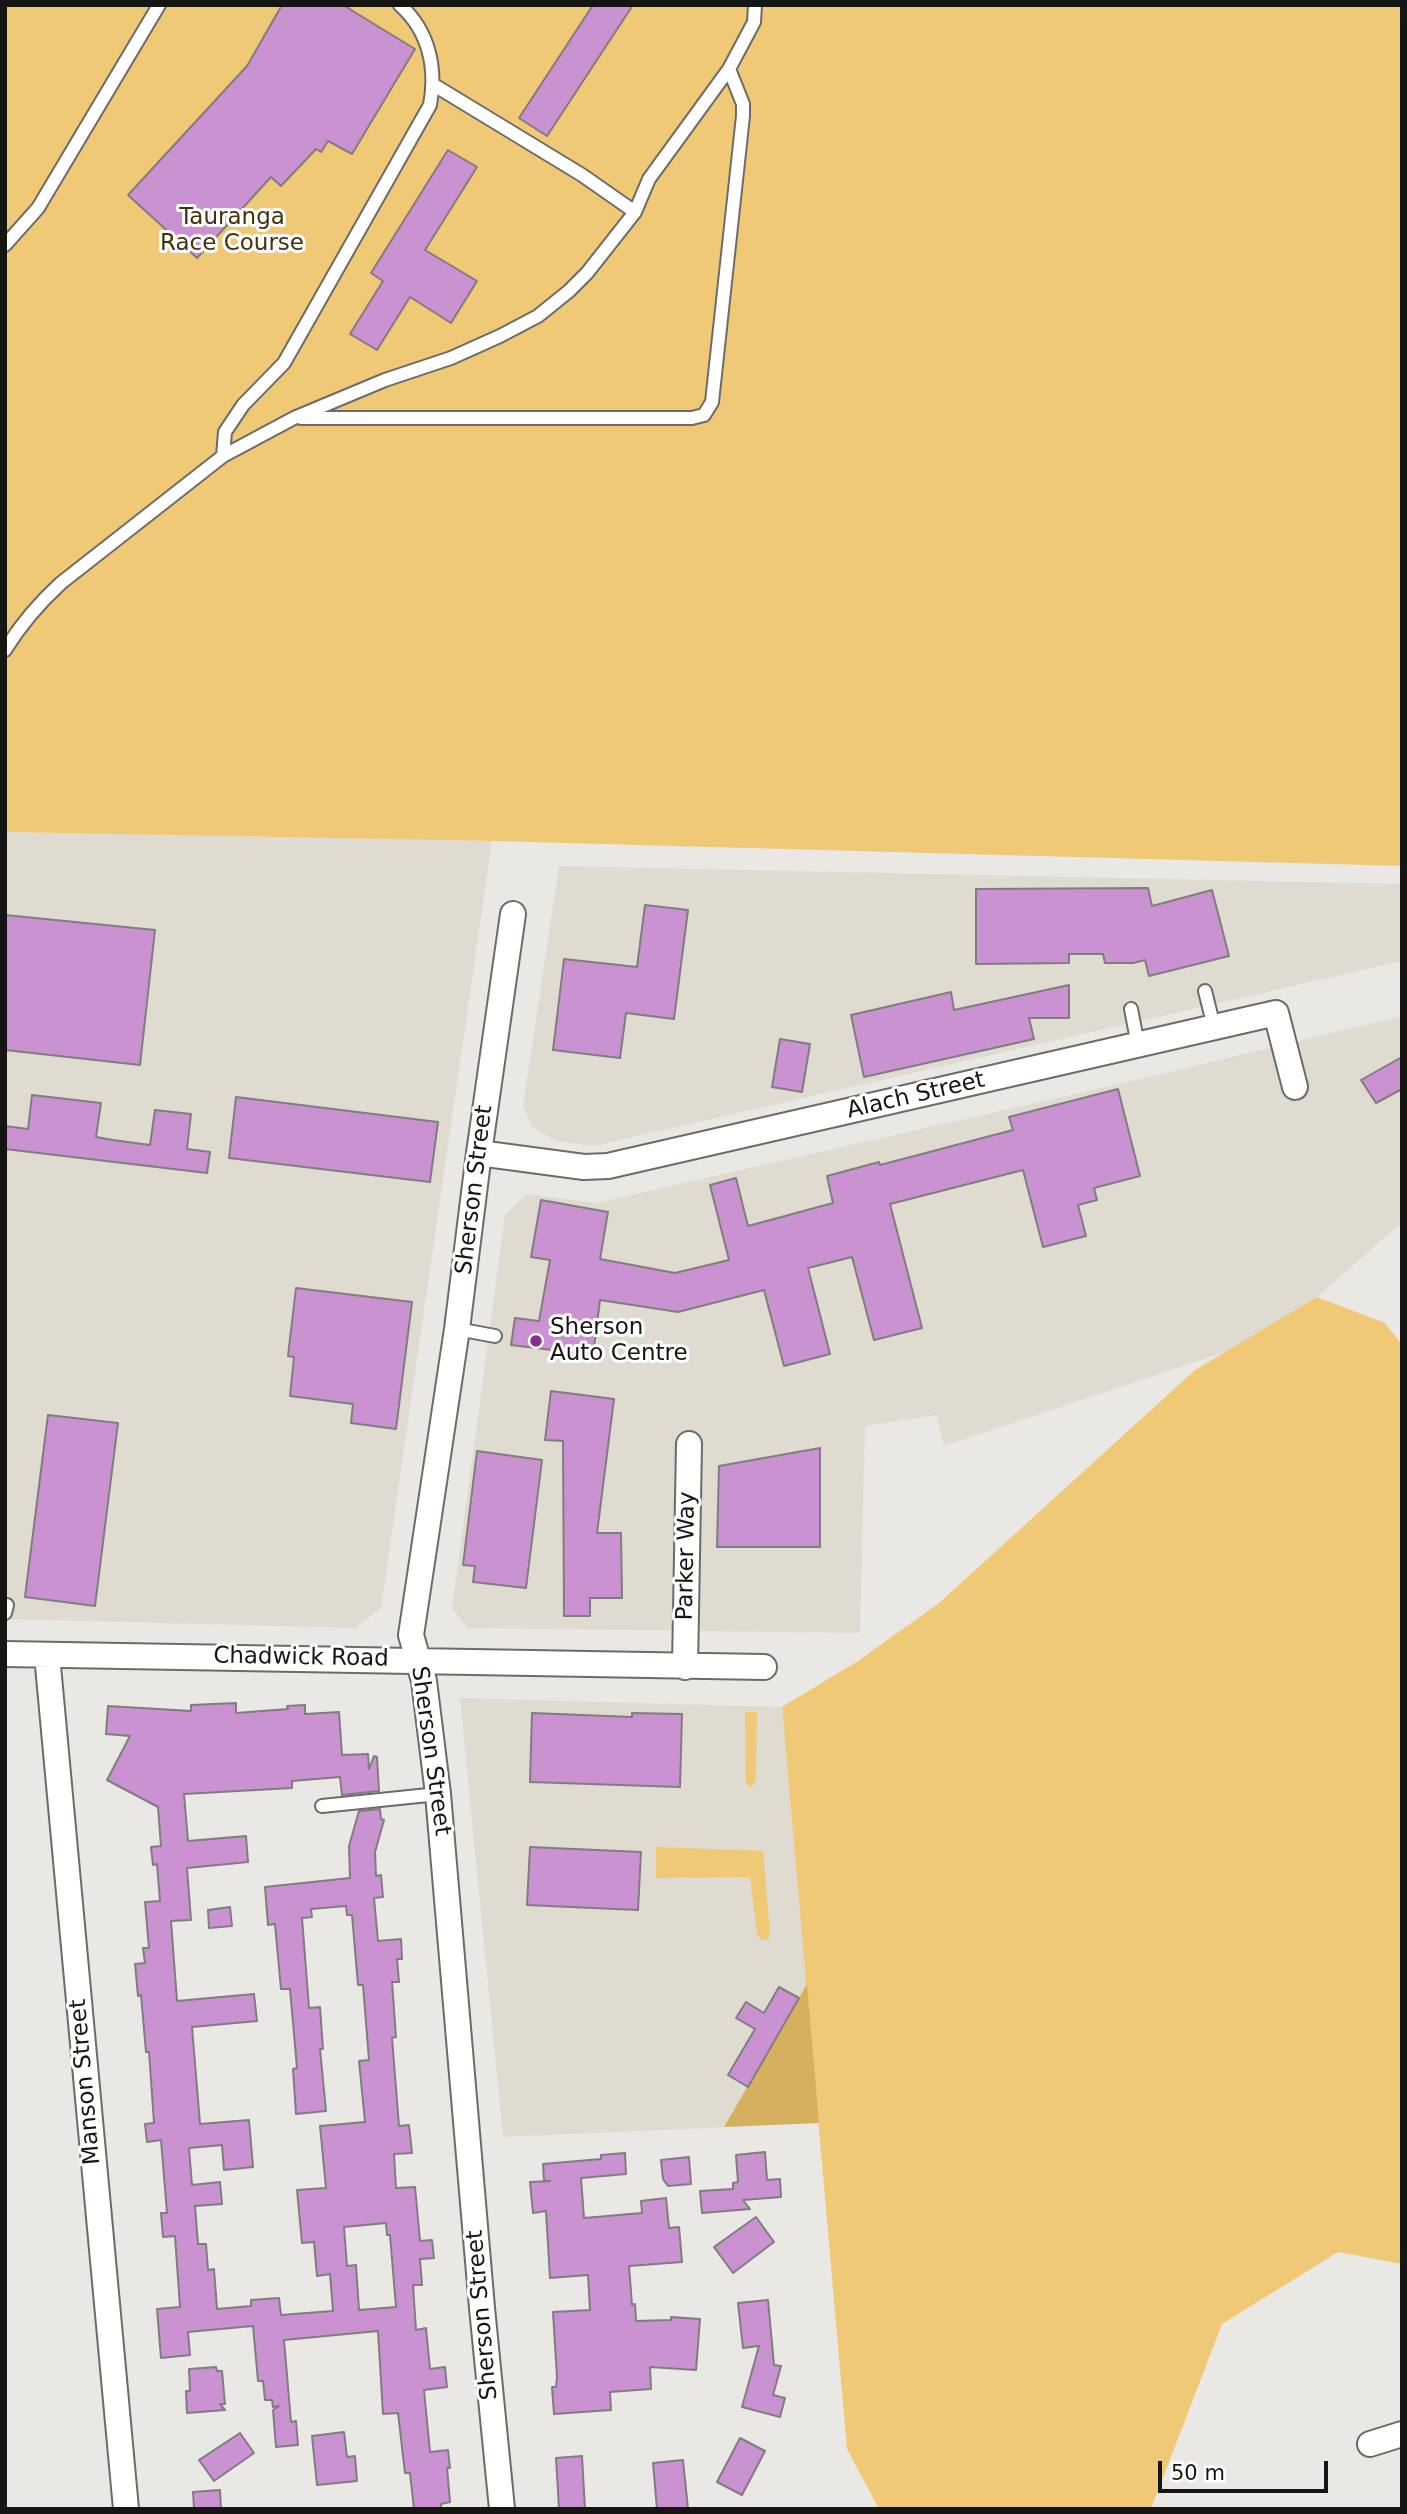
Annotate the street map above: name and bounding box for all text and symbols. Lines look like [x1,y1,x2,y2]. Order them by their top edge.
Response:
park label: Tauranga Race Course [160,204,304,258]
street label: Alach Street [844,1067,988,1125]
street label: Sherson Street [451,1104,499,1276]
place label: Sherson Auto Centre [550,1314,688,1368]
marker: Sherson Auto Centre [528,1333,544,1349]
street label: Parker Way [672,1491,702,1621]
street label: Chadwick Road [213,1643,389,1673]
street label: Sherson Street [404,1665,456,1837]
street label: Manson Street [65,1998,107,2166]
street label: Sherson Street [462,2229,504,2401]
scale bar [1162,2448,1332,2492]
text: 50 m [1171,2461,1225,2485]

